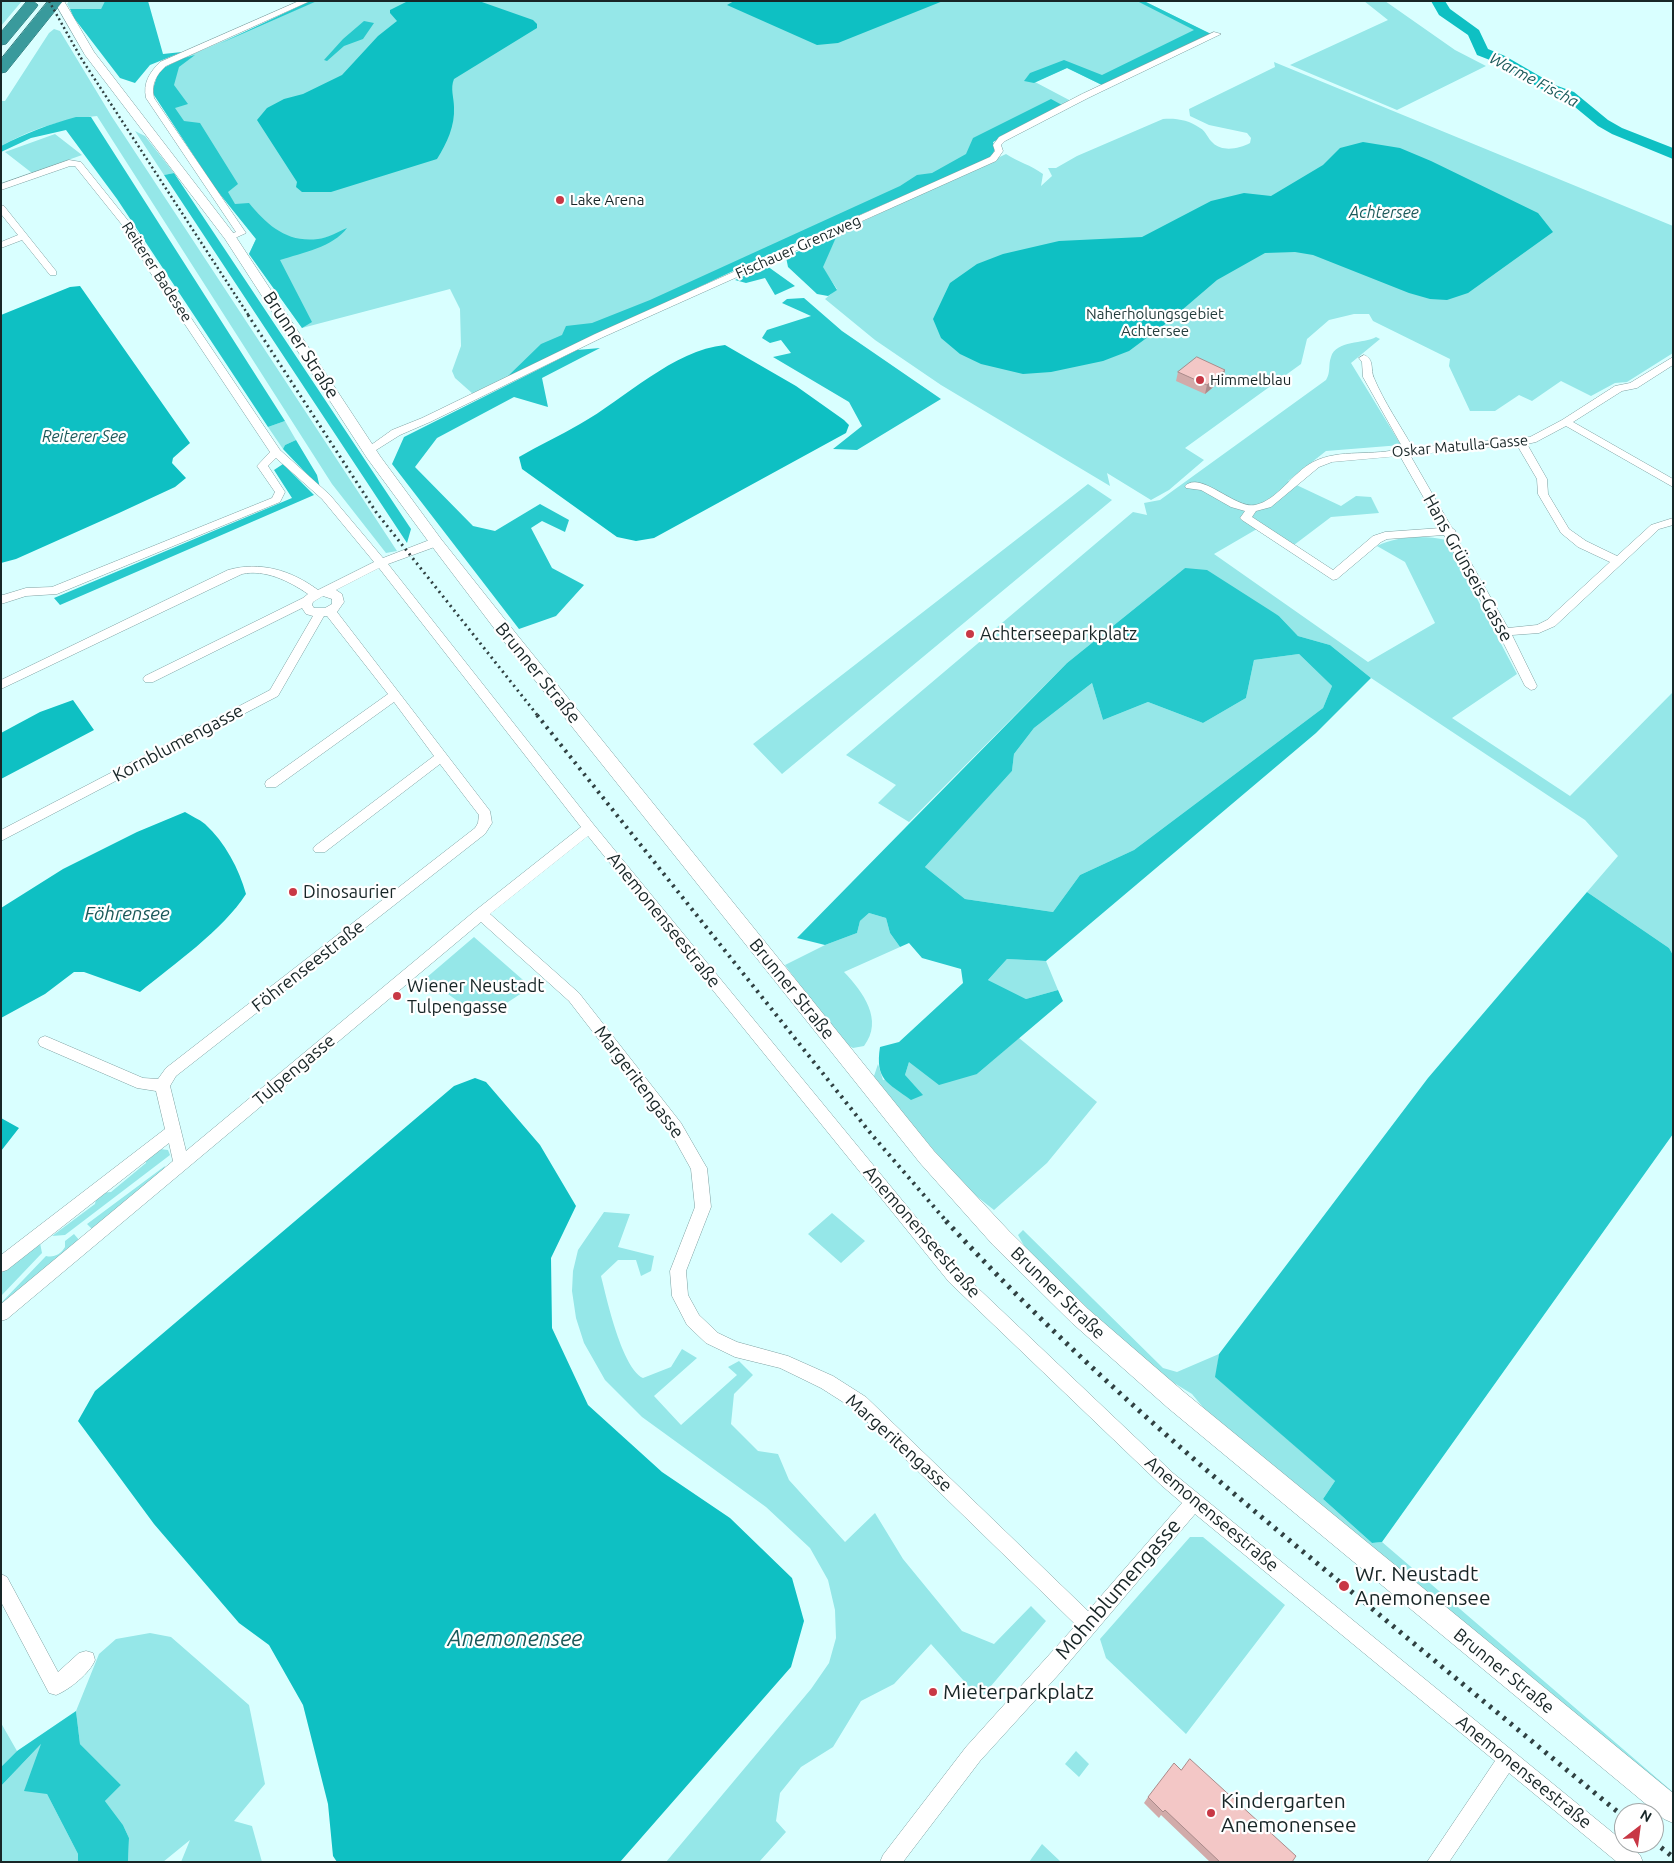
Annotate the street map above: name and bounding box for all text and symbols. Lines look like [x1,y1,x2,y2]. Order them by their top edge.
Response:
water label: Warme Fischa [1486,49,1582,111]
place label: Lake Arena [570,191,644,209]
marker: Lake Arena [554,194,566,206]
water label: Achtersee [1349,203,1419,223]
street label: Fischauer Grenzweg [733,211,863,283]
street label: Reiterer Badesee [118,219,196,325]
street label: Brunner Straße [258,287,344,403]
park label: Naherholungsgebiet Achtersee [1086,305,1224,340]
place label: Himmelblau [1210,371,1291,389]
marker: Himmelblau [1194,374,1206,386]
water label: Reiterer See [42,427,126,447]
street label: Oskar Matulla-Gasse [1391,431,1529,461]
street label: Hans Grünseis-Gasse [1418,491,1518,645]
street label: Brunner Straße [491,618,585,728]
place label: Achterseeparkplatz [980,623,1137,645]
marker: Achterseeparkplatz [964,628,976,640]
street label: Kornblumengasse [109,699,247,787]
street label: Anemonenseestraße [603,848,725,992]
place label: Dinosaurier [303,881,396,903]
marker: Dinosaurier [287,886,299,898]
water label: Föhrensee [84,903,170,925]
street label: Föhrenseestraße [247,915,369,1017]
street label: Brunner Straße [745,934,839,1044]
place label: Wiener Neustadt Tulpengasse [407,975,544,1018]
marker: Wiener Neustadt Tulpengasse [391,990,403,1002]
street label: Margeritengasse [590,1021,688,1143]
street label: Tulpengasse [249,1029,339,1111]
street label: Anemonenseestraße [859,1162,985,1302]
street label: Brunner Straße [1006,1242,1110,1344]
street label: Margeritengasse [841,1390,957,1496]
street label: Anemonenseestraße [1141,1452,1283,1576]
street label: Mohnblumengasse [1050,1513,1186,1665]
place label: Wr. Neustadt Anemonensee [1355,1561,1491,1611]
marker: Wr. Neustadt Anemonensee [1337,1579,1351,1593]
street label: Brunner Straße [1449,1624,1559,1718]
water label: Anemonensee [448,1626,582,1652]
place label: Mieterparkplatz [943,1679,1094,1705]
marker: Mieterparkplatz [927,1686,939,1698]
street label: Anemonenseestraße [1452,1711,1596,1833]
place label: Kindergarten Anemonensee [1221,1788,1357,1838]
north arrow [1614,1803,1664,1853]
text: N [1637,1806,1655,1825]
marker: Kindergarten Anemonensee [1205,1807,1217,1819]

